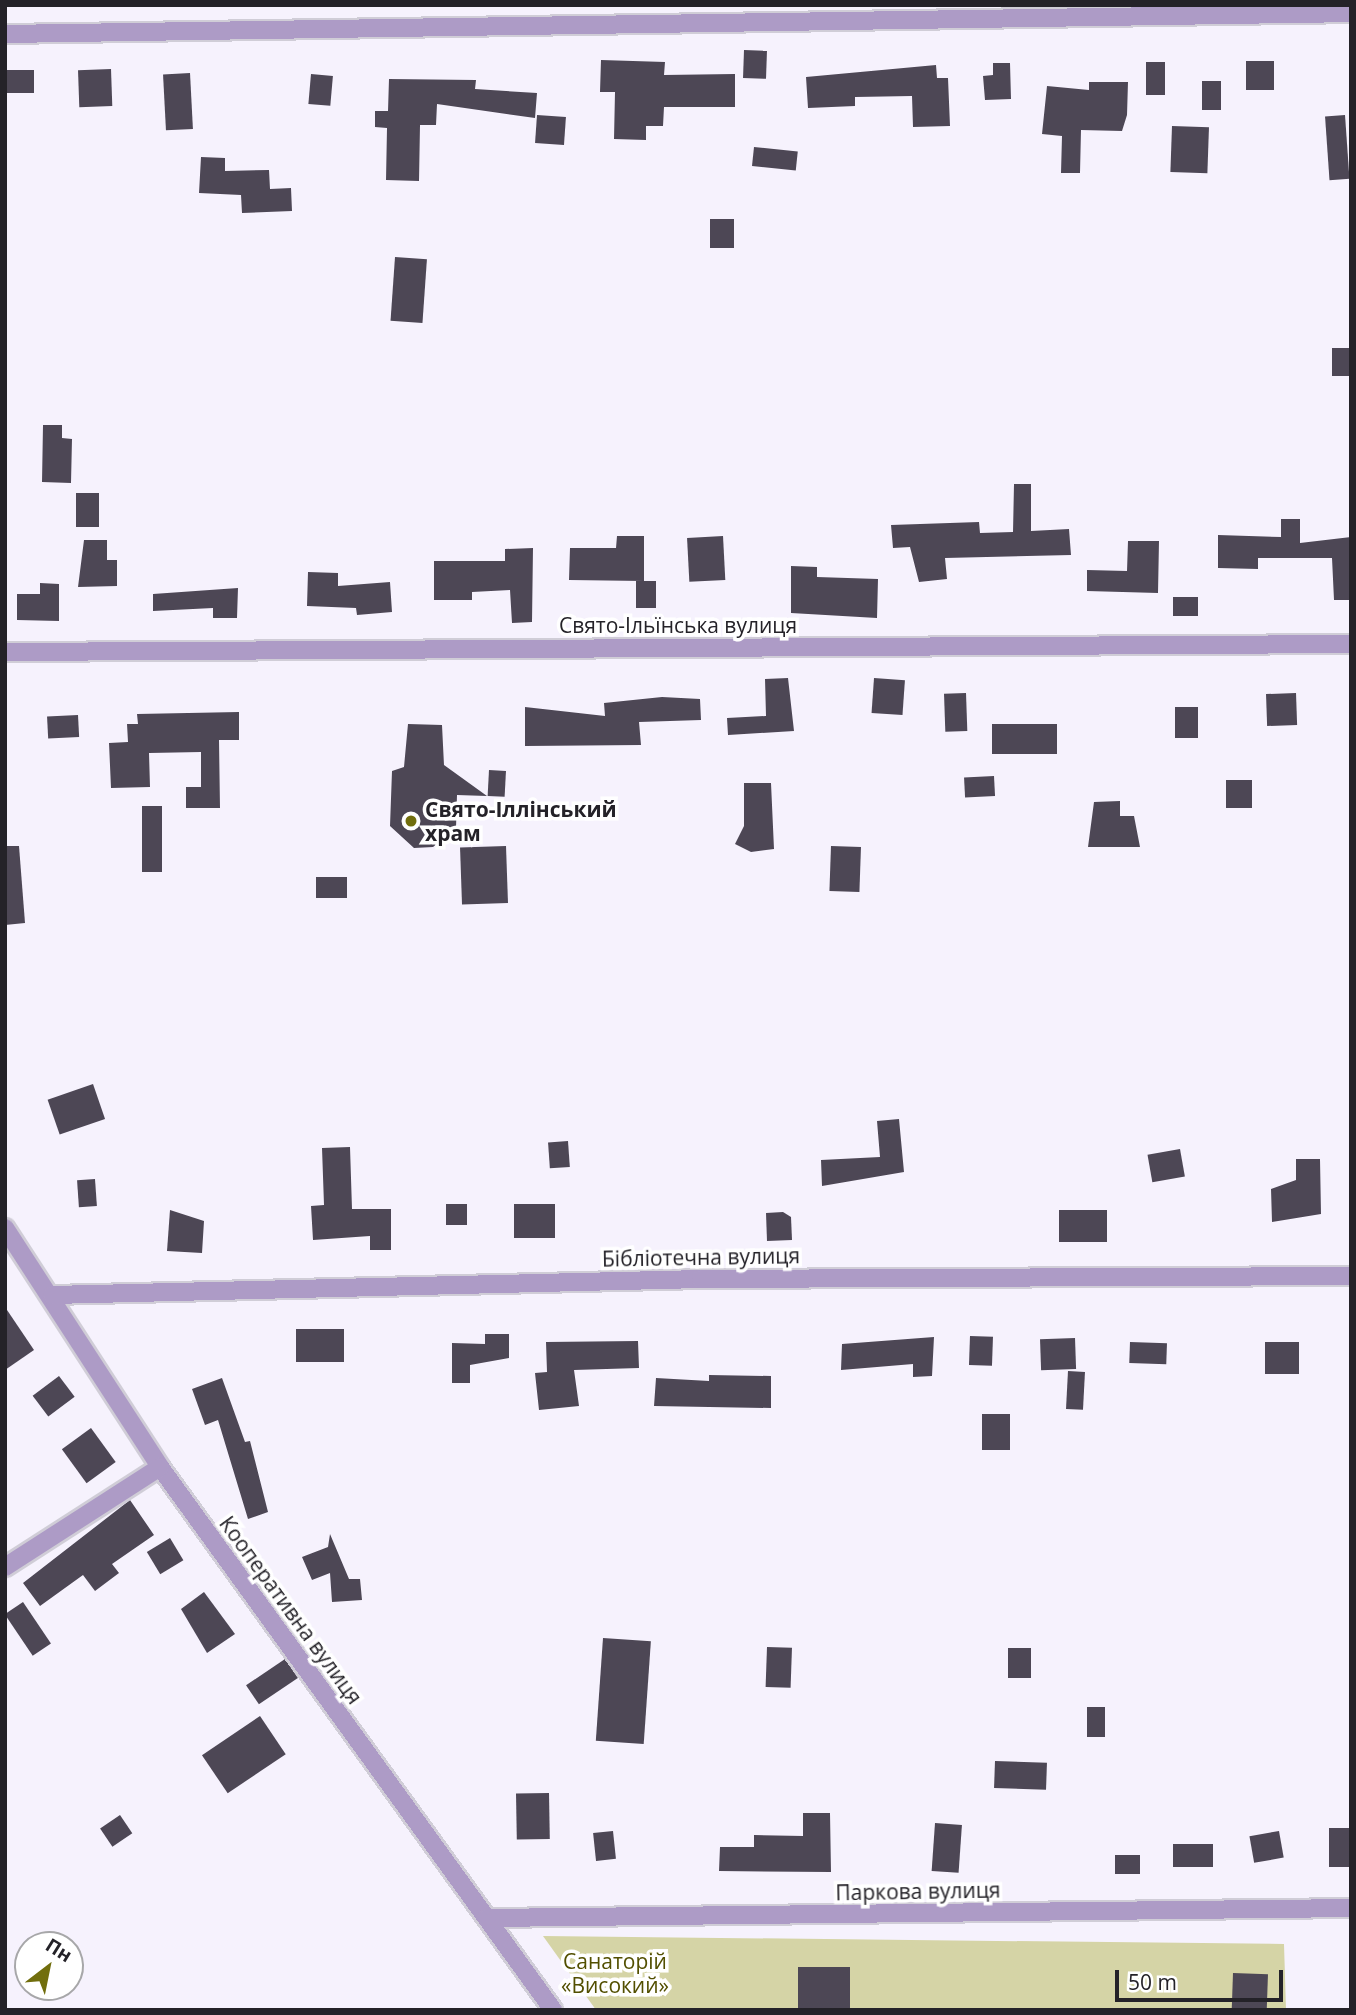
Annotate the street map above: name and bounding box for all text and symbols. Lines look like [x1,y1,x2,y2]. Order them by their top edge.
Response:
street label: Свято-Ільїнська вулиця [559,612,797,638]
place label: Свято-Іллінський храм [425,796,617,846]
marker: Свято-Іллінський храм [403,813,419,829]
street label: Бібліотечна вулиця [602,1243,800,1271]
street label: Кооперативна вулиця [214,1511,368,1709]
street label: Паркова вулиця [835,1877,1001,1905]
north arrow [14,1931,84,2001]
text: Пн [41,1932,77,1968]
park label: Санаторій «Високий» [561,1948,669,1998]
scale bar [1118,1955,1286,1999]
text: 50 m [1128,1968,1177,1996]

